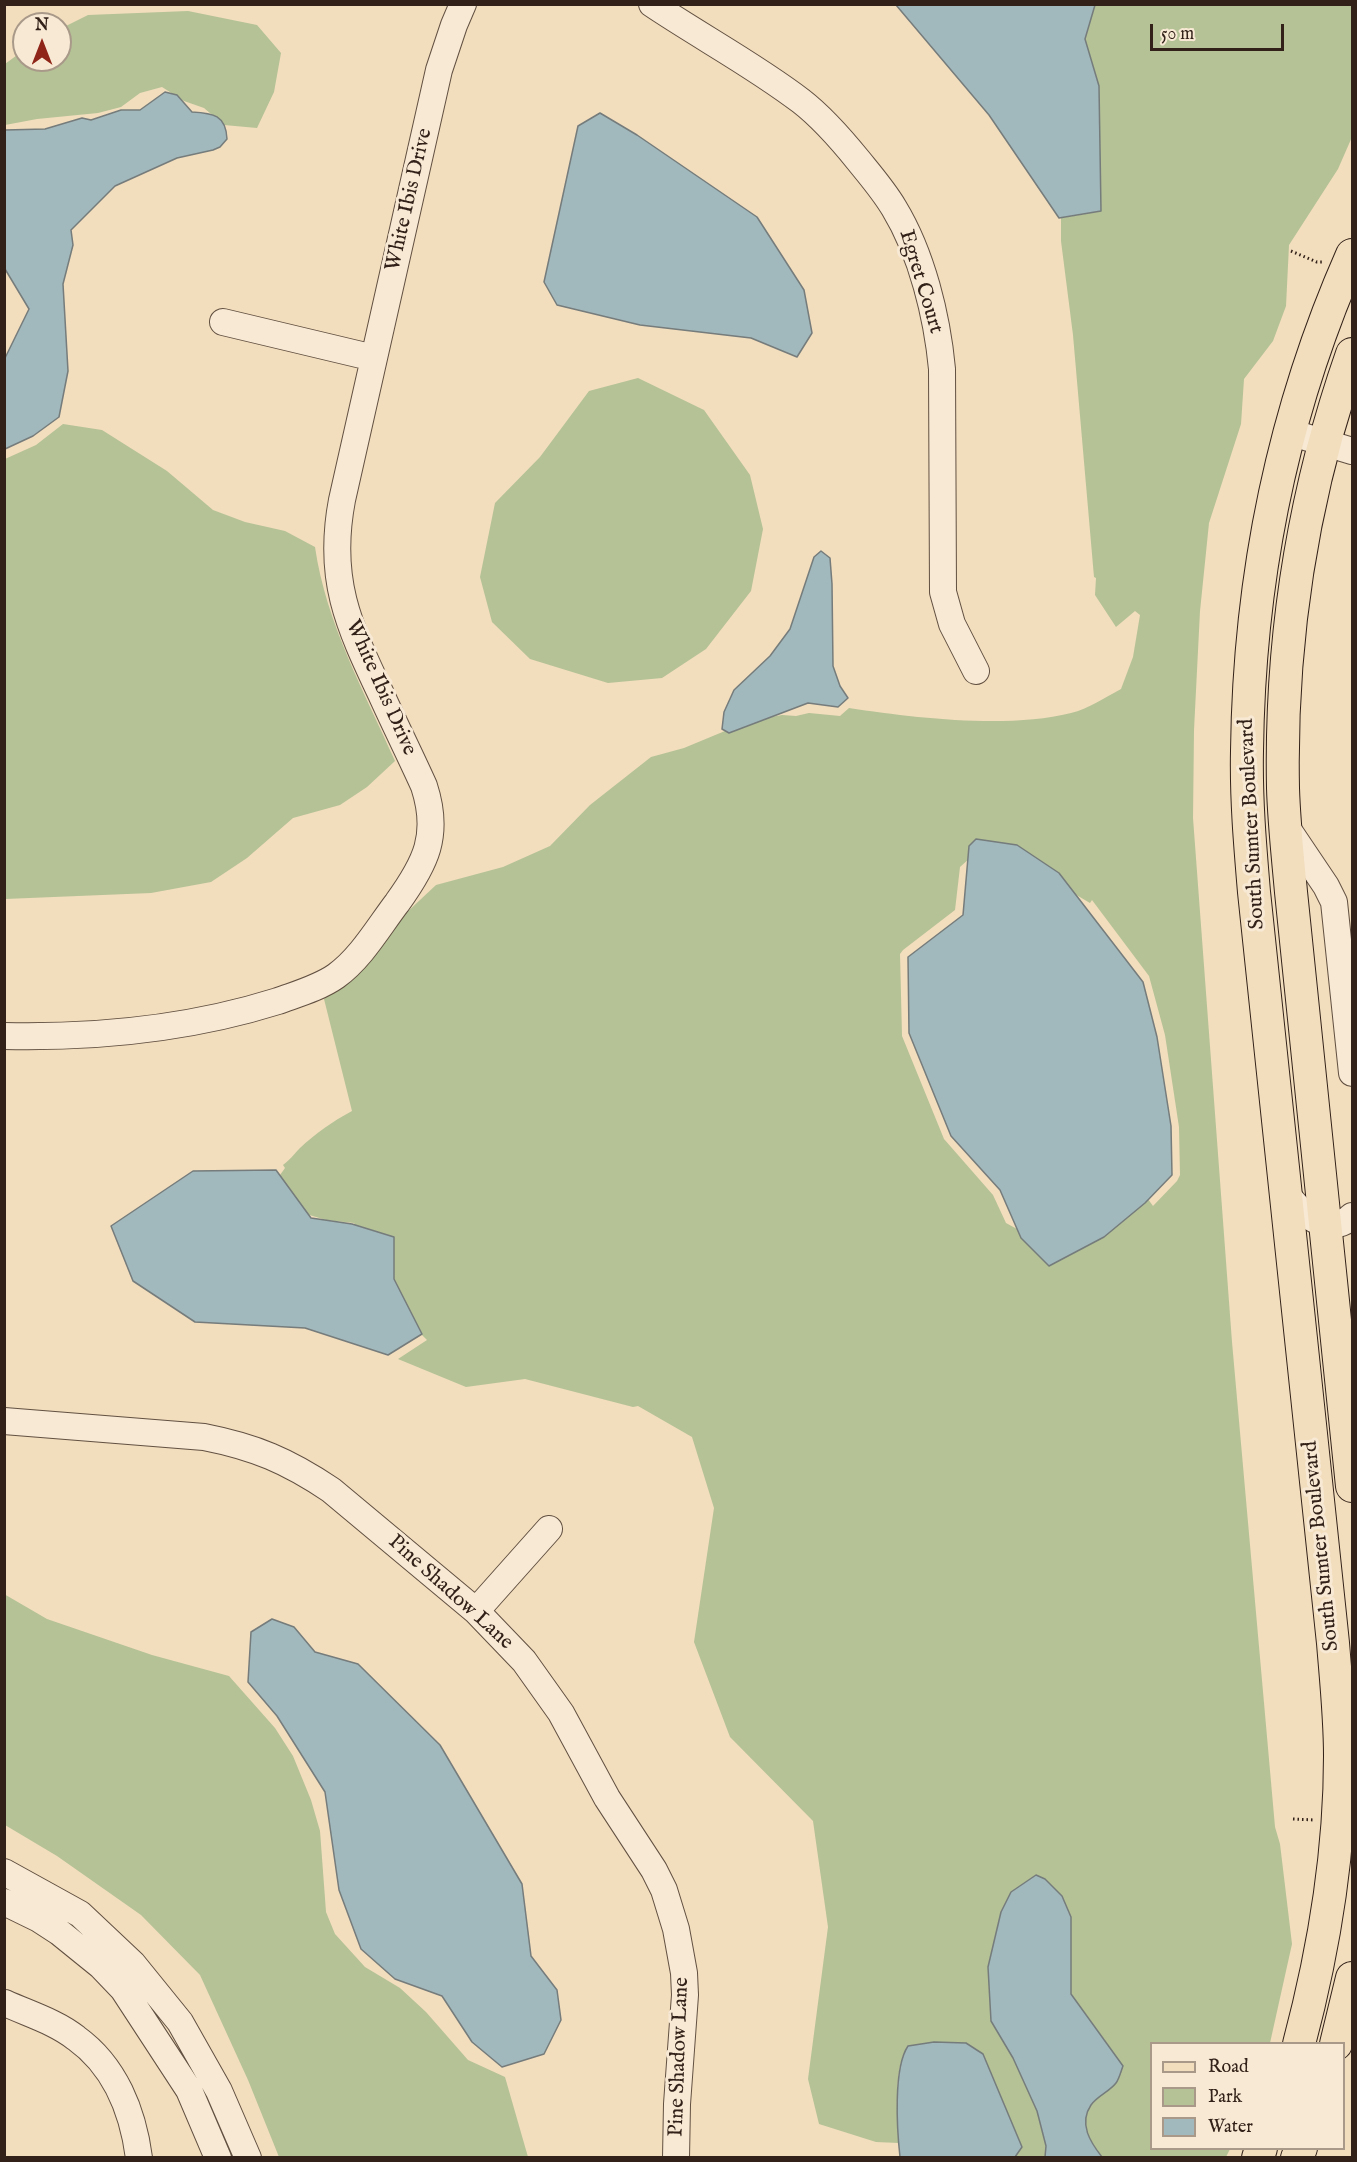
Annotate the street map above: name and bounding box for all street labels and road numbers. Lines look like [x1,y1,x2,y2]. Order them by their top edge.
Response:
street label: White Ibis Drive [381,126,439,274]
street label: Egret Court [892,227,948,337]
street label: White Ibis Drive [339,616,421,760]
street label: South Sumter Boulevard [1235,718,1271,930]
street label: South Sumter Boulevard [1298,1440,1346,1652]
street label: Pine Shadow Lane [382,1530,518,1656]
street label: Pine Shadow Lane [665,1977,695,2137]

